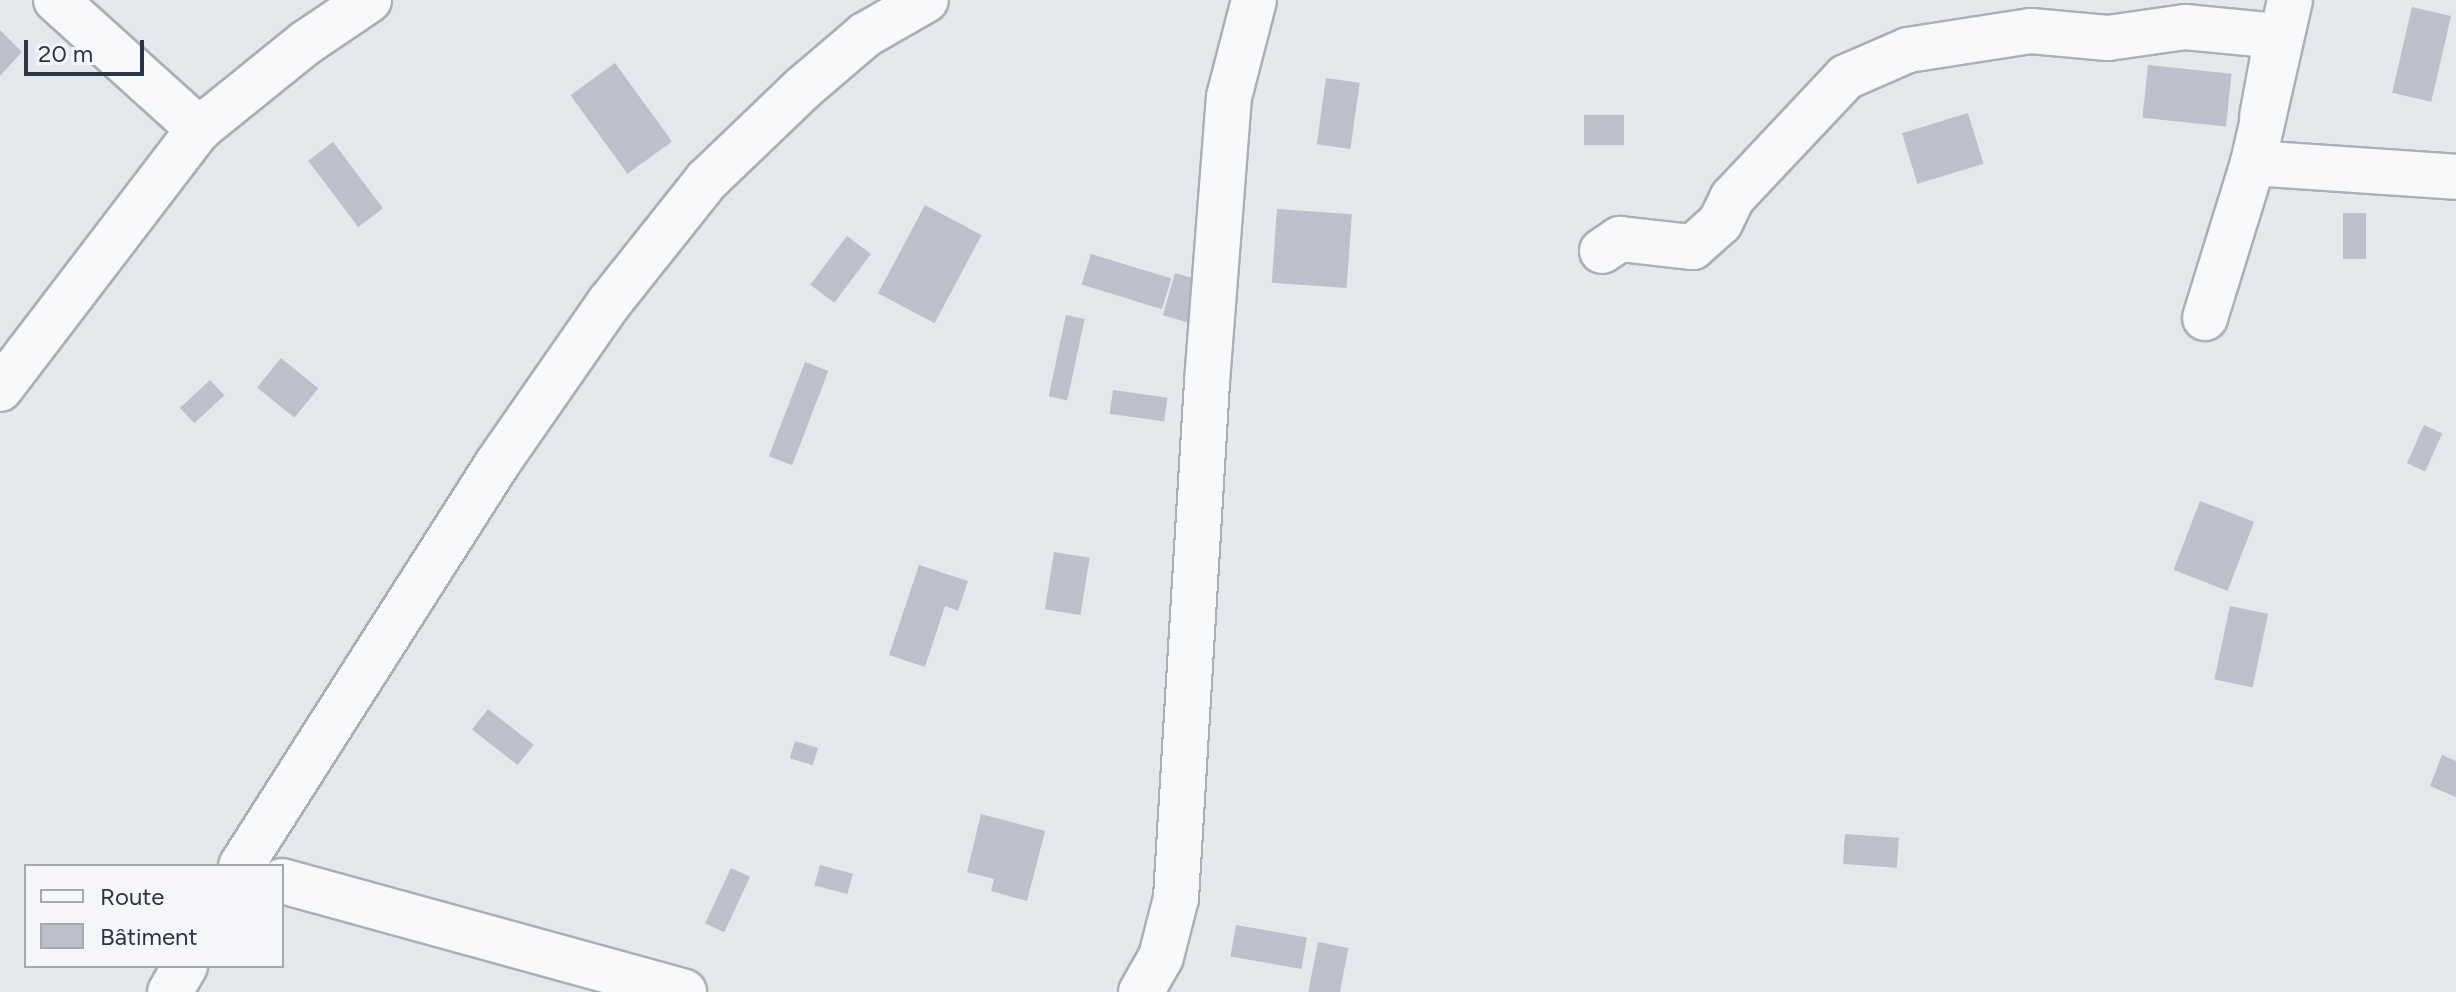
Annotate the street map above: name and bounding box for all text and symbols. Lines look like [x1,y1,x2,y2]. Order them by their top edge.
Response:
scale bar [28,24,148,74]
text: 20 m [38,39,93,68]
legend [24,864,284,968]
text: Route [100,882,164,911]
text: Bâtiment [100,922,198,951]

